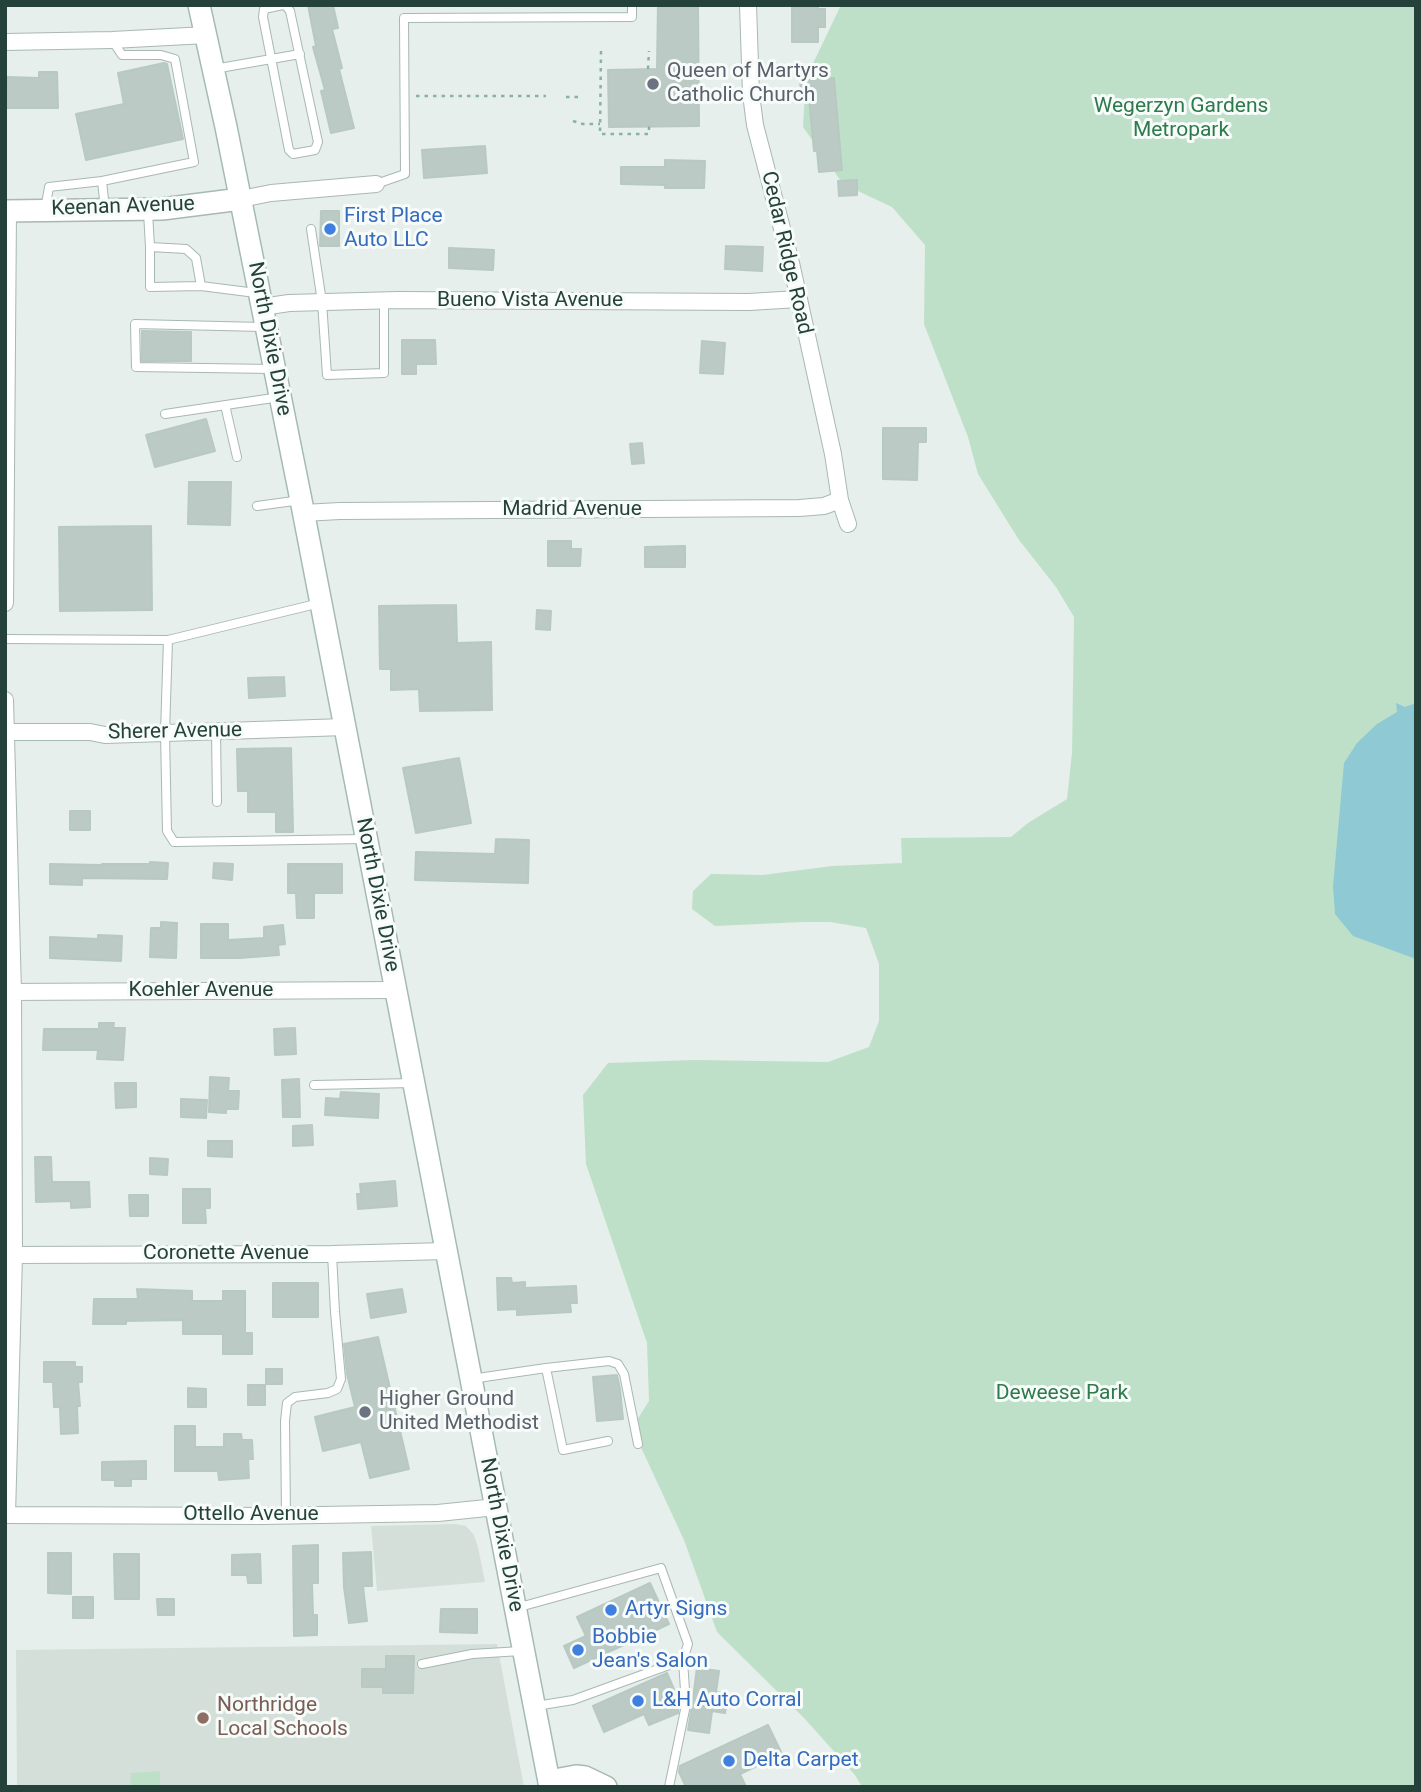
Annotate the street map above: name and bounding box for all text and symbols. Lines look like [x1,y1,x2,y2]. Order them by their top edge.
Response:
place label: Queen of Martyrs Catholic Church [667,59,829,109]
marker: Queen of Martyrs Catholic Church [645,76,661,92]
park label: Wegerzyn Gardens Metropark [1094,94,1268,144]
street label: Cedar Ridge Road [755,169,817,337]
street label: Keenan Avenue [51,192,195,222]
place label: First Place Auto LLC [344,204,443,254]
marker: First Place Auto LLC [322,221,338,237]
street label: North Dixie Drive [242,260,296,418]
street label: Bueno Vista Avenue [437,288,623,314]
street label: Madrid Avenue [502,497,642,523]
street label: Sherer Avenue [108,718,242,746]
street label: North Dixie Drive [350,816,404,974]
street label: Koehler Avenue [129,978,273,1004]
street label: Coronette Avenue [143,1241,309,1267]
park label: Deweese Park [996,1381,1128,1407]
place label: Higher Ground United Methodist [379,1387,539,1437]
marker: Higher Ground United Methodist [357,1404,373,1420]
street label: North Dixie Drive [474,1456,528,1614]
street label: Ottello Avenue [183,1502,319,1528]
place label: Artyr Signs [625,1597,727,1623]
marker: Artyr Signs [603,1602,619,1618]
place label: Bobbie Jean's Salon [592,1625,708,1675]
marker: Bobbie Jean's Salon [570,1642,586,1658]
place label: L&H Auto Corral [652,1688,802,1714]
place label: Northridge Local Schools [217,1693,348,1743]
marker: L&H Auto Corral [630,1693,646,1709]
marker: Northridge Local Schools [195,1710,211,1726]
place label: Delta Carpet [743,1748,859,1774]
marker: Delta Carpet [721,1753,737,1769]

